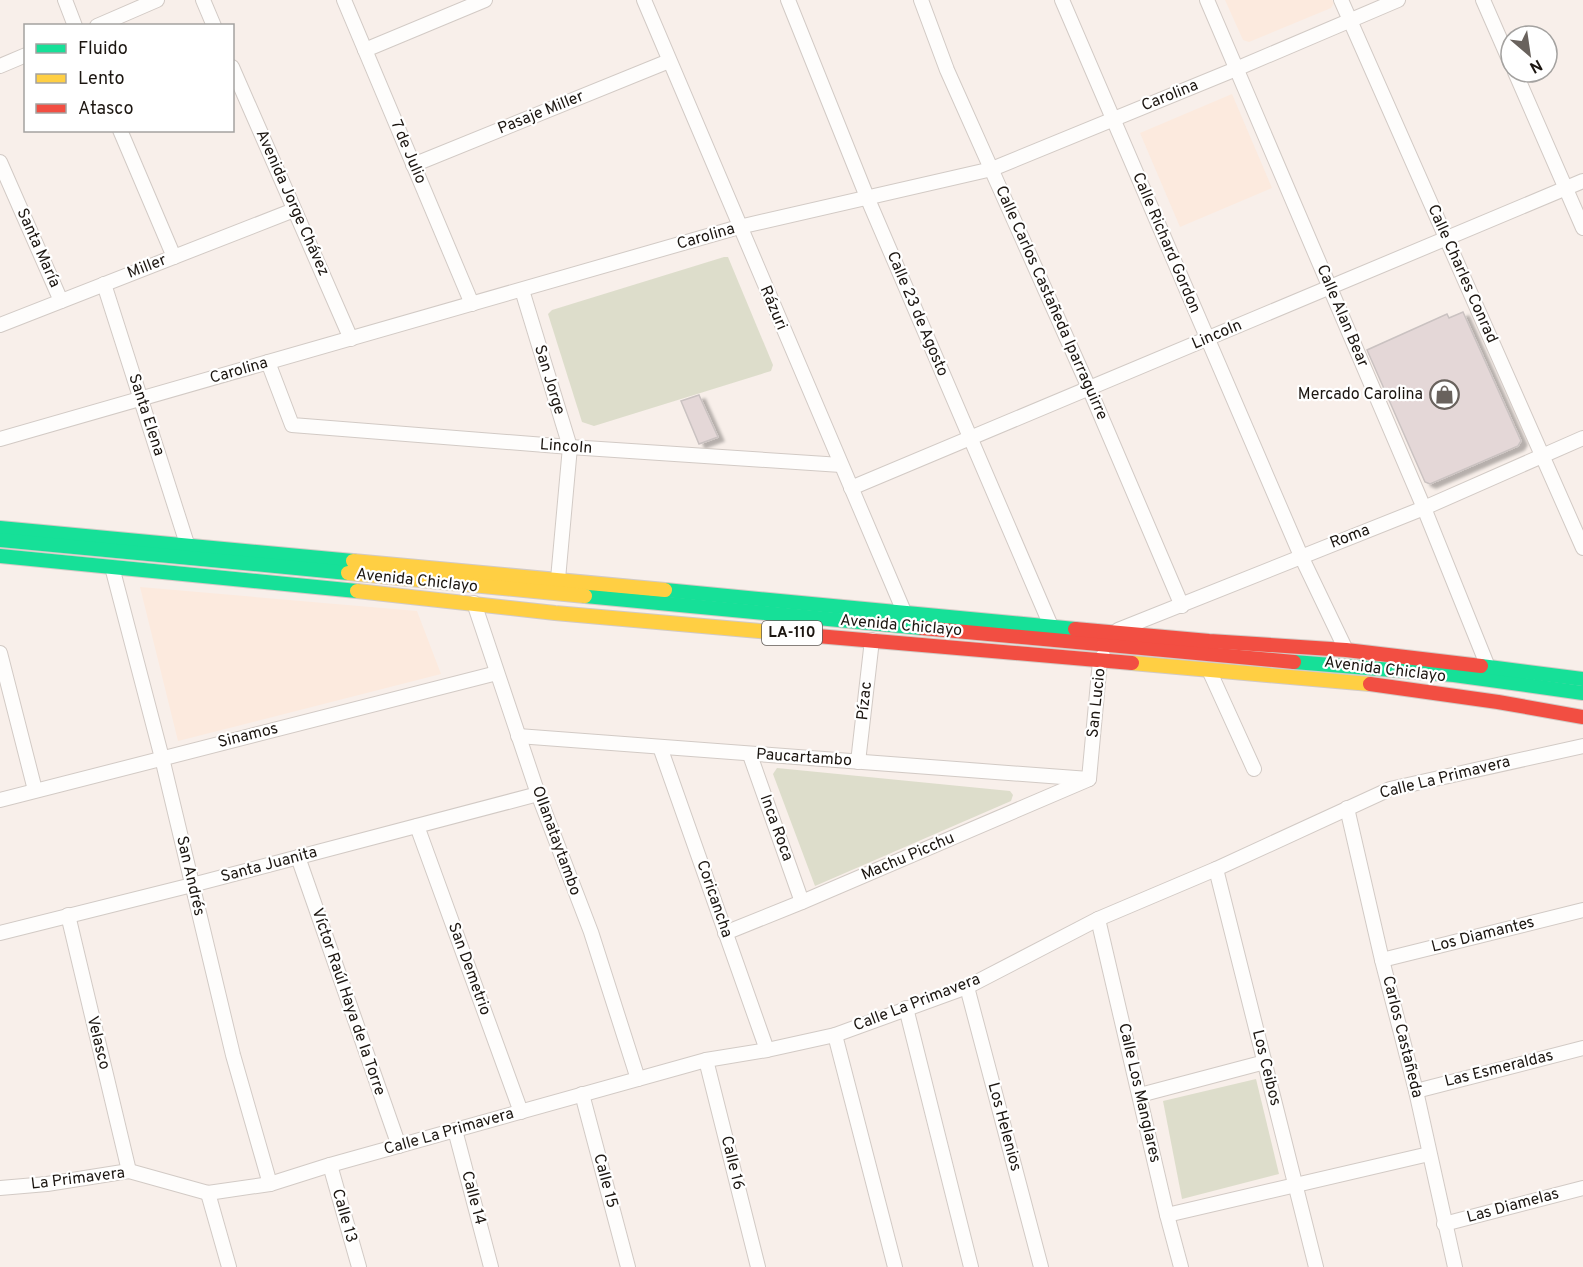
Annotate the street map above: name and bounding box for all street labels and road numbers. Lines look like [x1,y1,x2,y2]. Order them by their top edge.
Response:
street label: Carolina [1139,76,1201,116]
street label: Pasaje Miller [495,87,587,139]
street label: 7 de Julio [386,117,430,187]
street label: Avenida Jorge Chávez [251,127,333,279]
street label: Calle Richard Gordon [1127,170,1205,316]
street label: Calle Carlos Castañeda Iparraguirre [990,183,1112,423]
street label: Calle Charles Conrad [1422,202,1502,346]
street label: Santa María [12,205,64,291]
street label: Carolina [675,219,737,255]
street label: Calle 23 de Agosto [882,248,952,380]
street label: Miller [125,250,169,284]
street label: Calle Alan Bear [1311,262,1373,370]
street label: Rázuri [755,283,791,333]
street label: Lincoln [1189,316,1245,354]
street label: San Jorge [529,343,569,417]
street label: Carolina [208,353,270,389]
street label: Santa Elena [123,371,169,459]
street label: Lincoln [539,435,593,459]
street label: Roma [1327,520,1373,554]
street label: Avenida Chiclayo [355,565,479,597]
street label: Avenida Chiclayo [839,611,963,641]
road number: LA-110 [762,621,822,645]
street label: Avenida Chiclayo [1323,653,1447,687]
street label: San Lucio [1083,667,1111,739]
street label: Pízac [853,681,877,721]
street label: Sinamos [216,719,280,753]
street label: Paucartambo [755,745,853,771]
street label: Calle La Primavera [1377,752,1513,804]
street label: Ollanataytambo [527,784,585,899]
street label: Inca Roca [755,792,797,864]
street label: Machu Picchu [858,828,958,886]
street label: San Andrés [171,834,209,918]
street label: Santa Juanita [219,843,319,887]
street label: Coricancha [691,858,737,940]
street label: Víctor Raúl Haya de la Torre [307,906,389,1098]
street label: Los Diamantes [1429,913,1537,957]
street label: San Demetrio [443,920,495,1018]
street label: Calle La Primavera [851,970,983,1036]
street label: Carlos Castañeda [1377,974,1427,1100]
street label: Velasco [82,1014,114,1072]
street label: Calle Los Manglares [1113,1021,1165,1165]
street label: Los Ceibos [1247,1028,1285,1108]
street label: Las Esmeraldas [1443,1046,1555,1092]
street label: Los Helenios [983,1080,1025,1174]
street label: Calle La Primavera [382,1104,516,1160]
street label: Calle 16 [716,1134,748,1192]
street label: Calle 15 [588,1152,622,1210]
street label: La Primavera [30,1163,126,1195]
street label: Calle 14 [456,1169,490,1227]
street label: Las Diamelas [1465,1184,1561,1228]
street label: Calle 13 [327,1187,361,1245]

